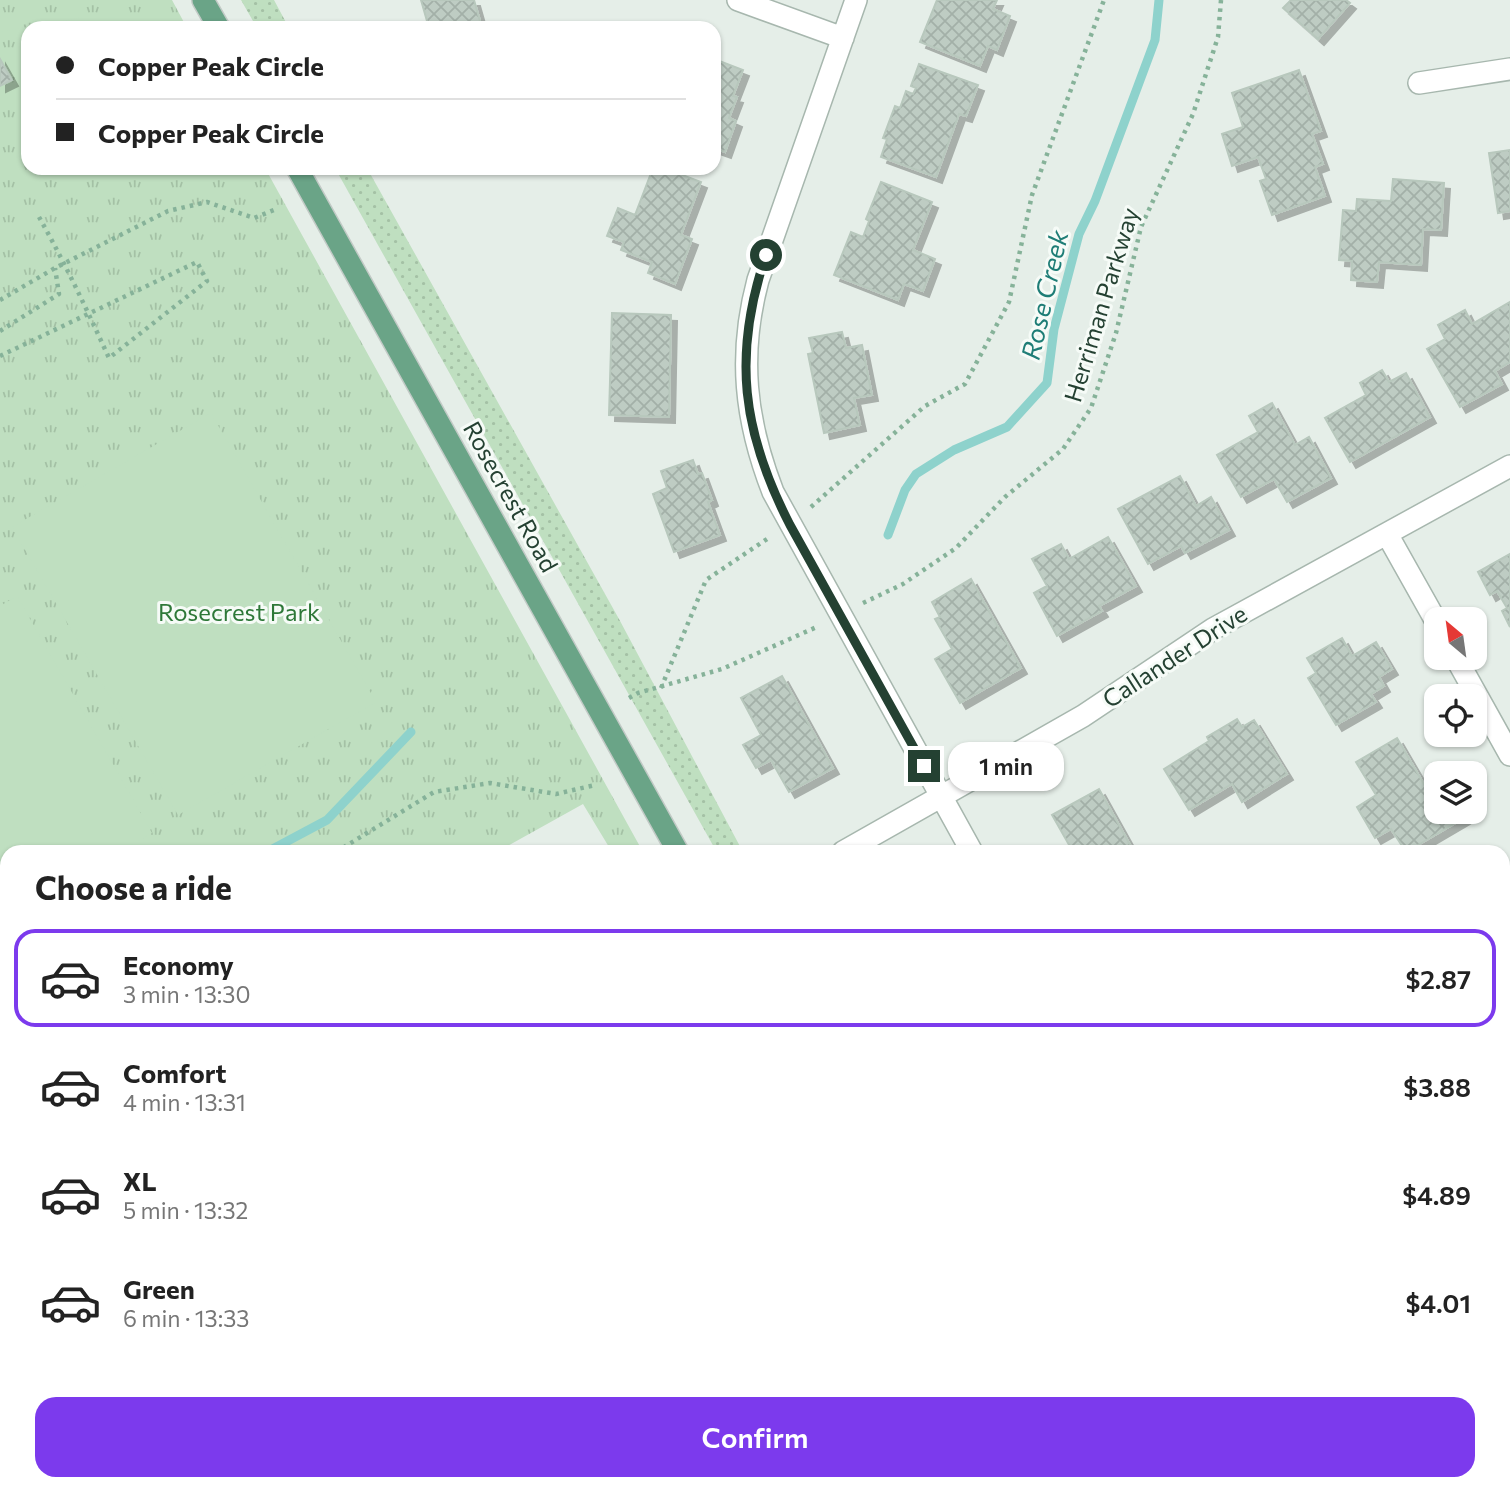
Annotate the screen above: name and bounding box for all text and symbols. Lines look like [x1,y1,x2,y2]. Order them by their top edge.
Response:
text: Copper Peak Circle [98,50,324,81]
text: Copper Peak Circle [98,117,324,148]
street label: Herriman Parkway [1057,204,1144,405]
water label: Rose Creek [1014,226,1074,362]
route start [750,239,782,271]
street label: Rosecrest Road [458,416,565,577]
park label: Rosecrest Park [158,597,320,626]
street label: Callander Drive [1097,598,1252,713]
north arrow [1424,607,1488,670]
map controls [1424,607,1487,824]
button: locate [1424,684,1487,747]
callout: 1 min [948,742,1064,790]
route end [908,750,940,782]
text: 1 min [979,752,1033,780]
button: layers [1424,761,1487,824]
text: Choose a ride [35,867,232,907]
icon: car [39,947,102,1010]
text: Economy [123,949,234,980]
text: $2.87 [1405,963,1471,994]
text: 3 min · 13:30 [123,980,250,1008]
icon: car [39,1055,102,1118]
text: Comfort [123,1057,226,1088]
text: $3.88 [1403,1071,1471,1102]
text: 4 min · 13:31 [123,1088,246,1116]
icon: car [39,1163,102,1226]
text: XL [123,1165,157,1196]
text: $4.89 [1402,1179,1471,1210]
text: 5 min · 13:32 [123,1196,248,1224]
icon: car [39,1271,102,1334]
text: Green [123,1273,195,1304]
text: $4.01 [1406,1287,1471,1318]
text: 6 min · 13:33 [123,1304,249,1332]
button: Confirm [35,1397,1475,1477]

